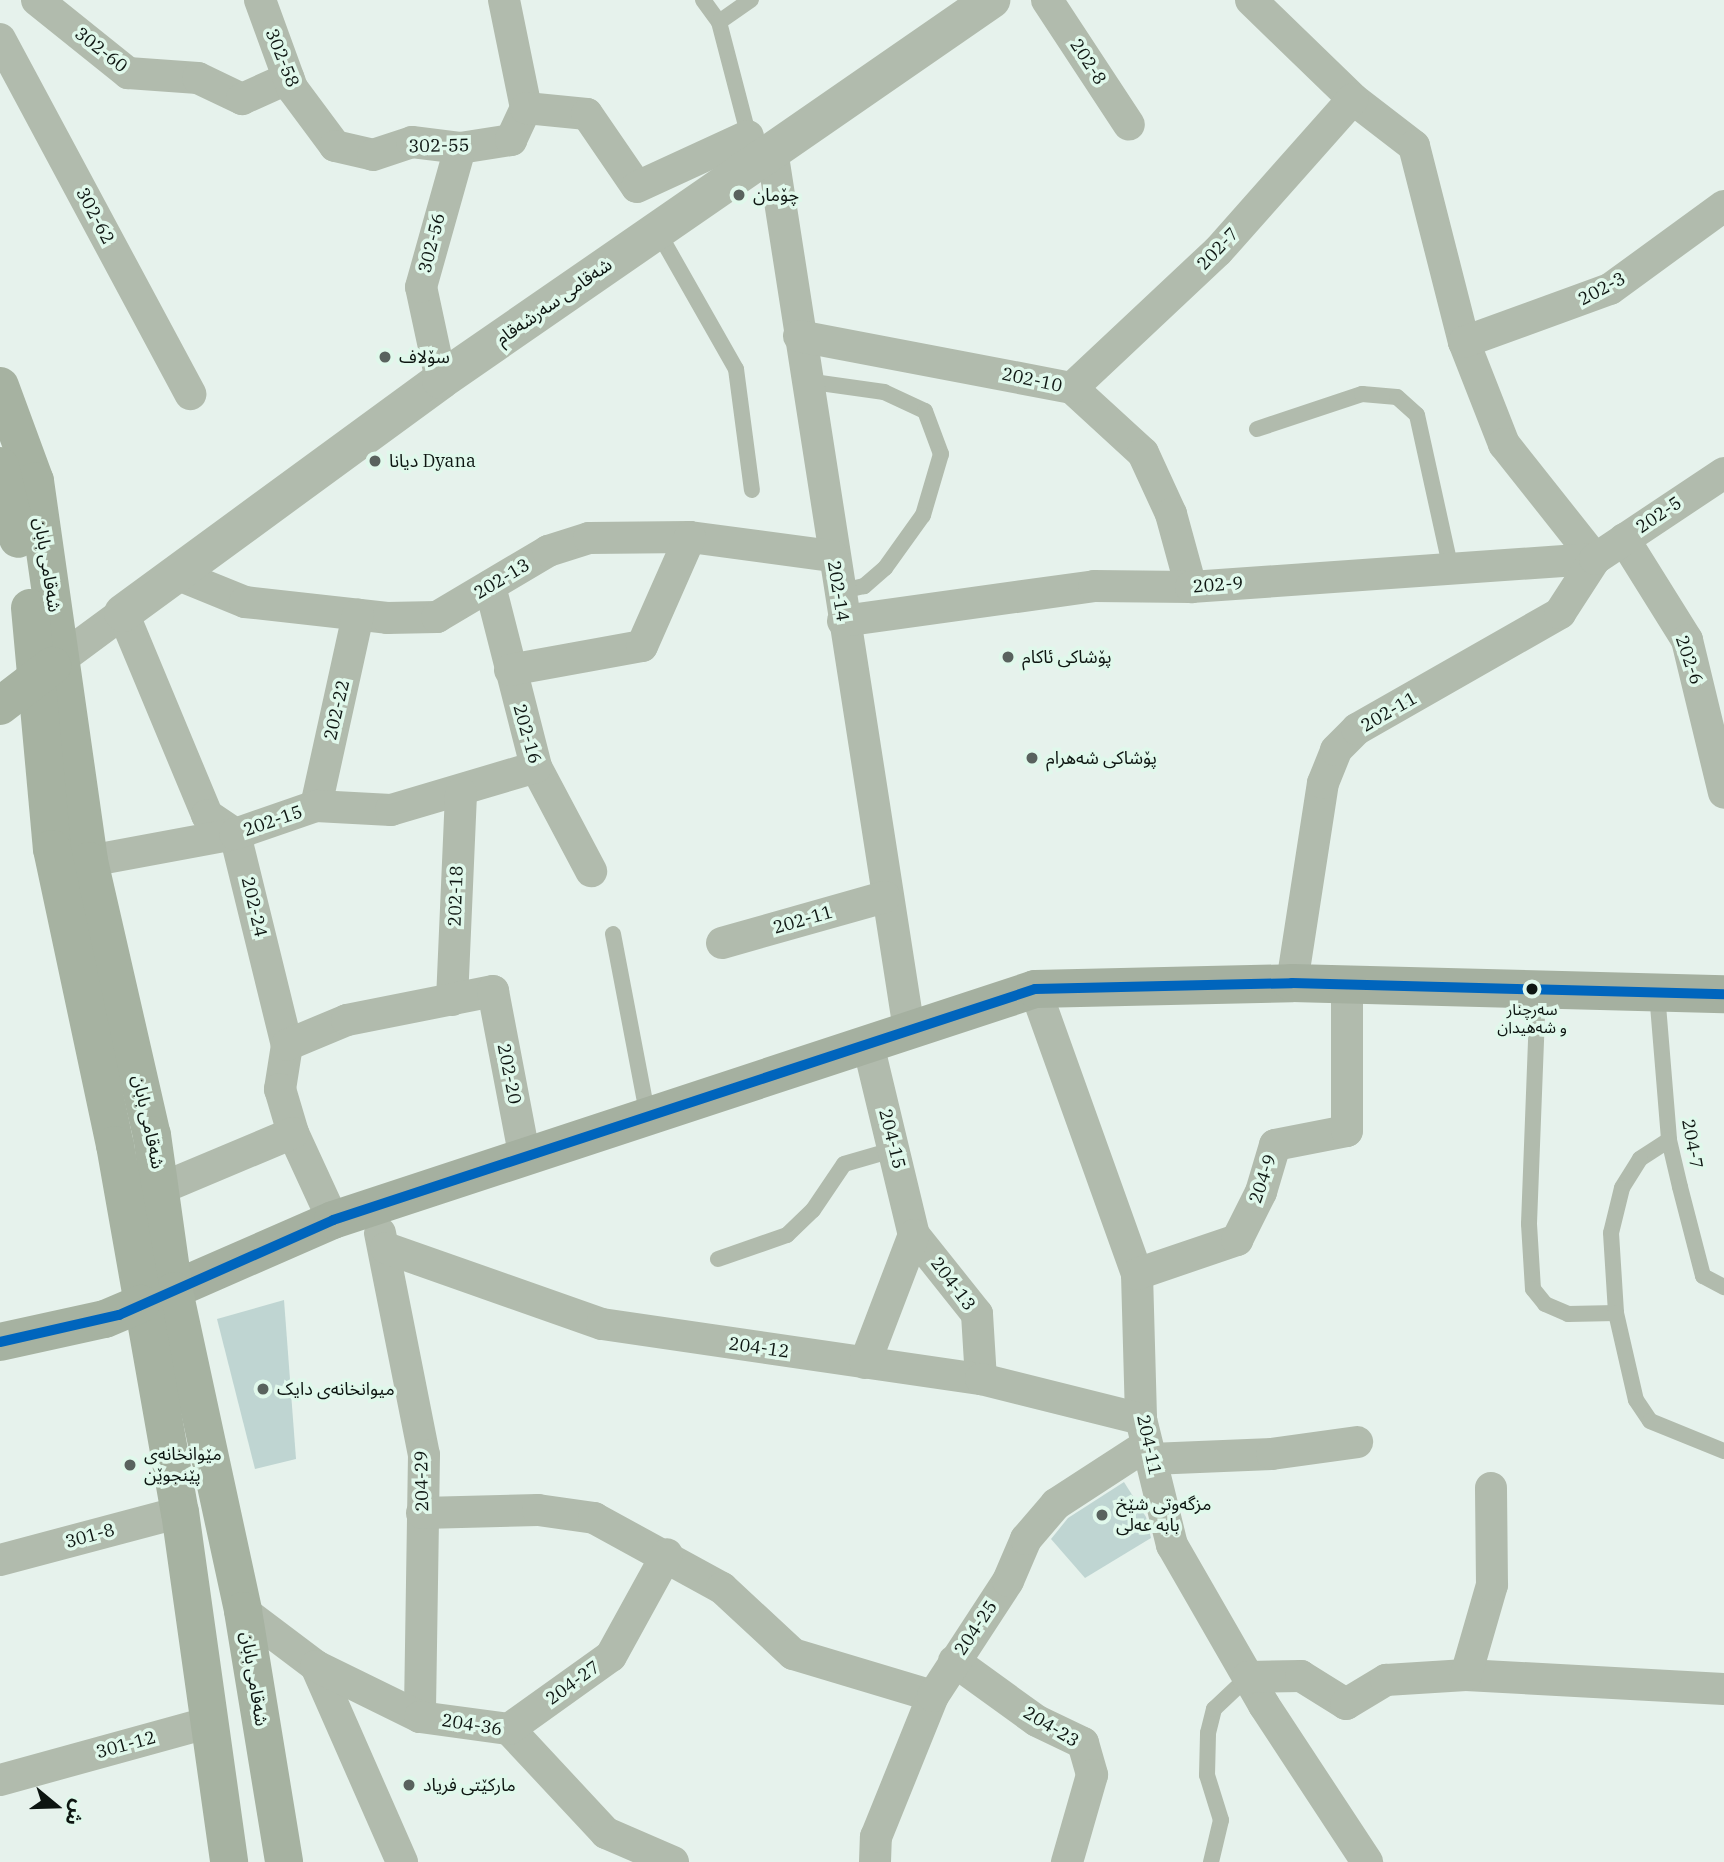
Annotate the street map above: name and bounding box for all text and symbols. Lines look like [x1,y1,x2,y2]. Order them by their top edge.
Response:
street label: 302-60 [70,23,132,77]
street label: 302-58 [261,26,303,90]
street label: 202-8 [1065,35,1111,89]
street label: 302-55 [408,135,470,157]
street label: 302-62 [71,184,119,248]
place label: چۆمان [753,184,799,206]
marker: چۆمان [731,187,747,203]
street label: 302-56 [414,211,450,275]
street label: 202-7 [1193,223,1243,275]
street label: شەقامی سەرشەقام [492,254,616,350]
street label: 202-3 [1575,268,1629,310]
place label: سۆلاف [399,346,450,368]
marker: سۆلاف [377,349,393,365]
street label: 202-10 [1000,363,1064,397]
place label: دیانا Dyana [389,450,476,472]
marker: دیانا Dyana [367,453,383,469]
street label: 202-5 [1632,492,1686,538]
street label: شەقامی بابان [29,516,65,614]
street label: 202-13 [470,554,534,604]
street label: 202-14 [823,559,853,623]
street label: 202-9 [1192,572,1244,598]
street label: 202-6 [1671,633,1707,687]
place label: پۆشاکی ئاکام [1022,646,1112,668]
marker: پۆشاکی ئاکام [1000,649,1016,665]
street label: 202-22 [320,678,354,742]
street label: 202-11 [1357,687,1421,737]
street label: 202-16 [508,702,546,766]
place label: پۆشاکی شەھرام [1046,747,1157,769]
marker: پۆشاکی شەھرام [1024,750,1040,766]
street label: 202-15 [241,801,305,841]
street label: 202-18 [444,865,468,927]
street label: 202-24 [237,875,271,939]
street label: 202-11 [771,901,835,939]
marker: سەرچنار و شەهیدان [1525,982,1539,996]
place label: سەرچنار و شەهیدان [1497,999,1567,1037]
street label: 202-20 [493,1042,525,1106]
street label: شەقامی بابان [128,1073,168,1171]
street label: 204-15 [874,1107,910,1171]
street label: 204-7 [1677,1117,1707,1171]
street label: 204-9 [1245,1152,1281,1206]
street label: 204-13 [926,1253,980,1315]
street label: 204-12 [727,1333,791,1363]
place label: میوانخانەی دایک [277,1378,395,1400]
marker: میوانخانەی دایک [255,1381,271,1397]
street label: 204-11 [1132,1413,1166,1477]
place label: مێوانخانەی پێنجوێن [144,1444,222,1486]
street label: 204-29 [411,1450,433,1512]
marker: مێوانخانەی پێنجوێن [122,1457,138,1473]
place label: مزگەوتی شێخ بابە عەلی [1116,1494,1211,1536]
marker: مزگەوتی شێخ بابە عەلی [1094,1507,1110,1523]
street label: 301-8 [63,1519,117,1553]
street label: 204-25 [950,1597,1002,1659]
street label: شەقامی بابان [236,1630,272,1728]
street label: 204-27 [542,1656,604,1710]
street label: 204-23 [1019,1702,1083,1752]
street label: 204-36 [440,1710,504,1740]
street label: 301-12 [94,1727,158,1763]
north arrow [21,1771,91,1841]
place label: مارکێتی فریاد [423,1774,516,1796]
marker: مارکێتی فریاد [401,1777,417,1793]
text: ش [60,1797,91,1829]

